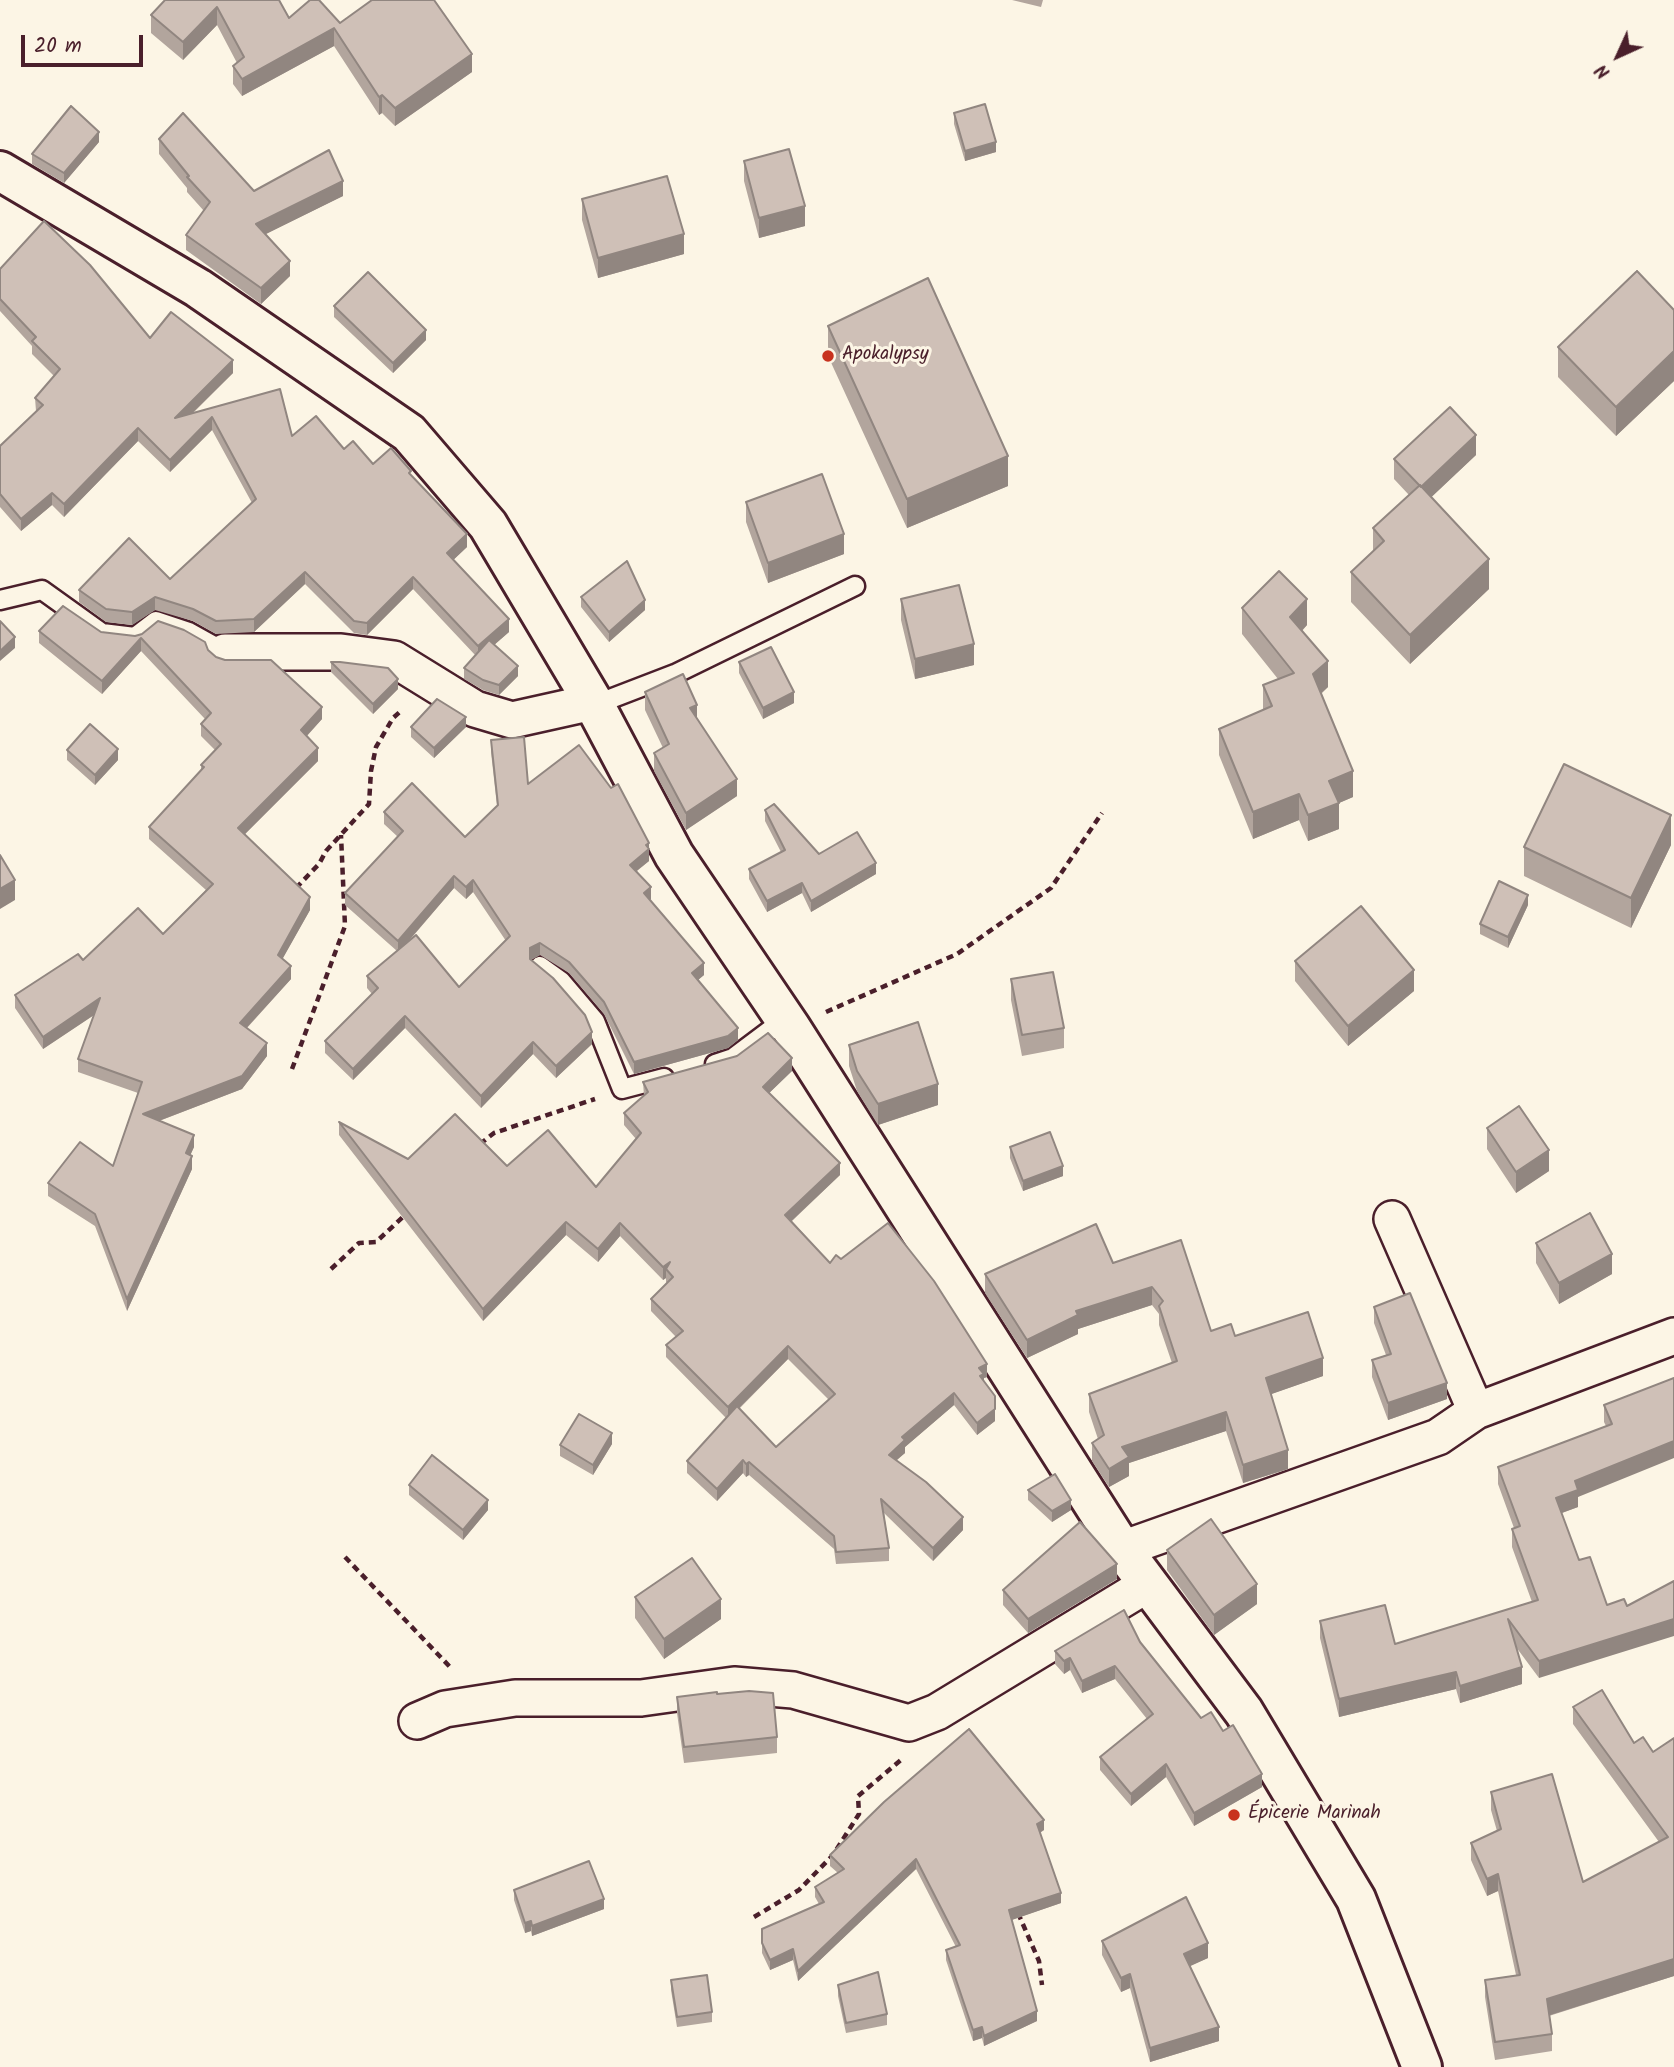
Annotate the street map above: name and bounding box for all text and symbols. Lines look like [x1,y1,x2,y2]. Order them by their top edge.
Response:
scale bar [24,21,147,65]
north arrow [1583,21,1653,91]
text: 20 m [34,30,82,63]
text: N [1588,56,1618,86]
place label: Apokalypsy [842,345,929,367]
marker: Apokalypsy [820,348,836,364]
place label: Épicerie Marinah [1248,1804,1381,1826]
marker: Épicerie Marinah [1226,1807,1242,1823]

